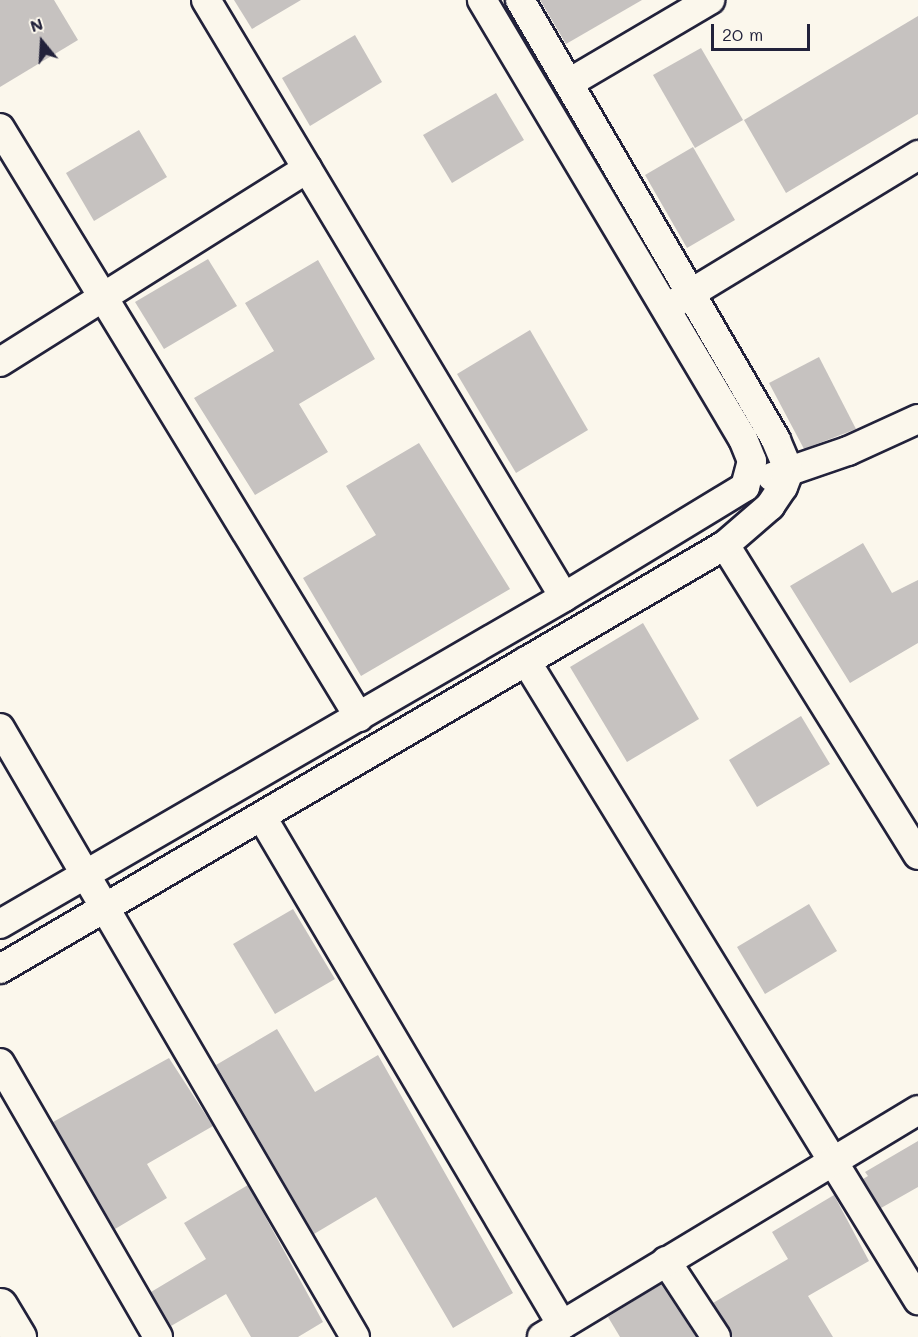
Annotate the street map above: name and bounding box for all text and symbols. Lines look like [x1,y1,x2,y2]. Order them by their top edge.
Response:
north arrow [12,12,72,72]
scale bar [714,12,813,50]
text: N [27,13,45,36]
text: 20 m [722,22,763,46]

